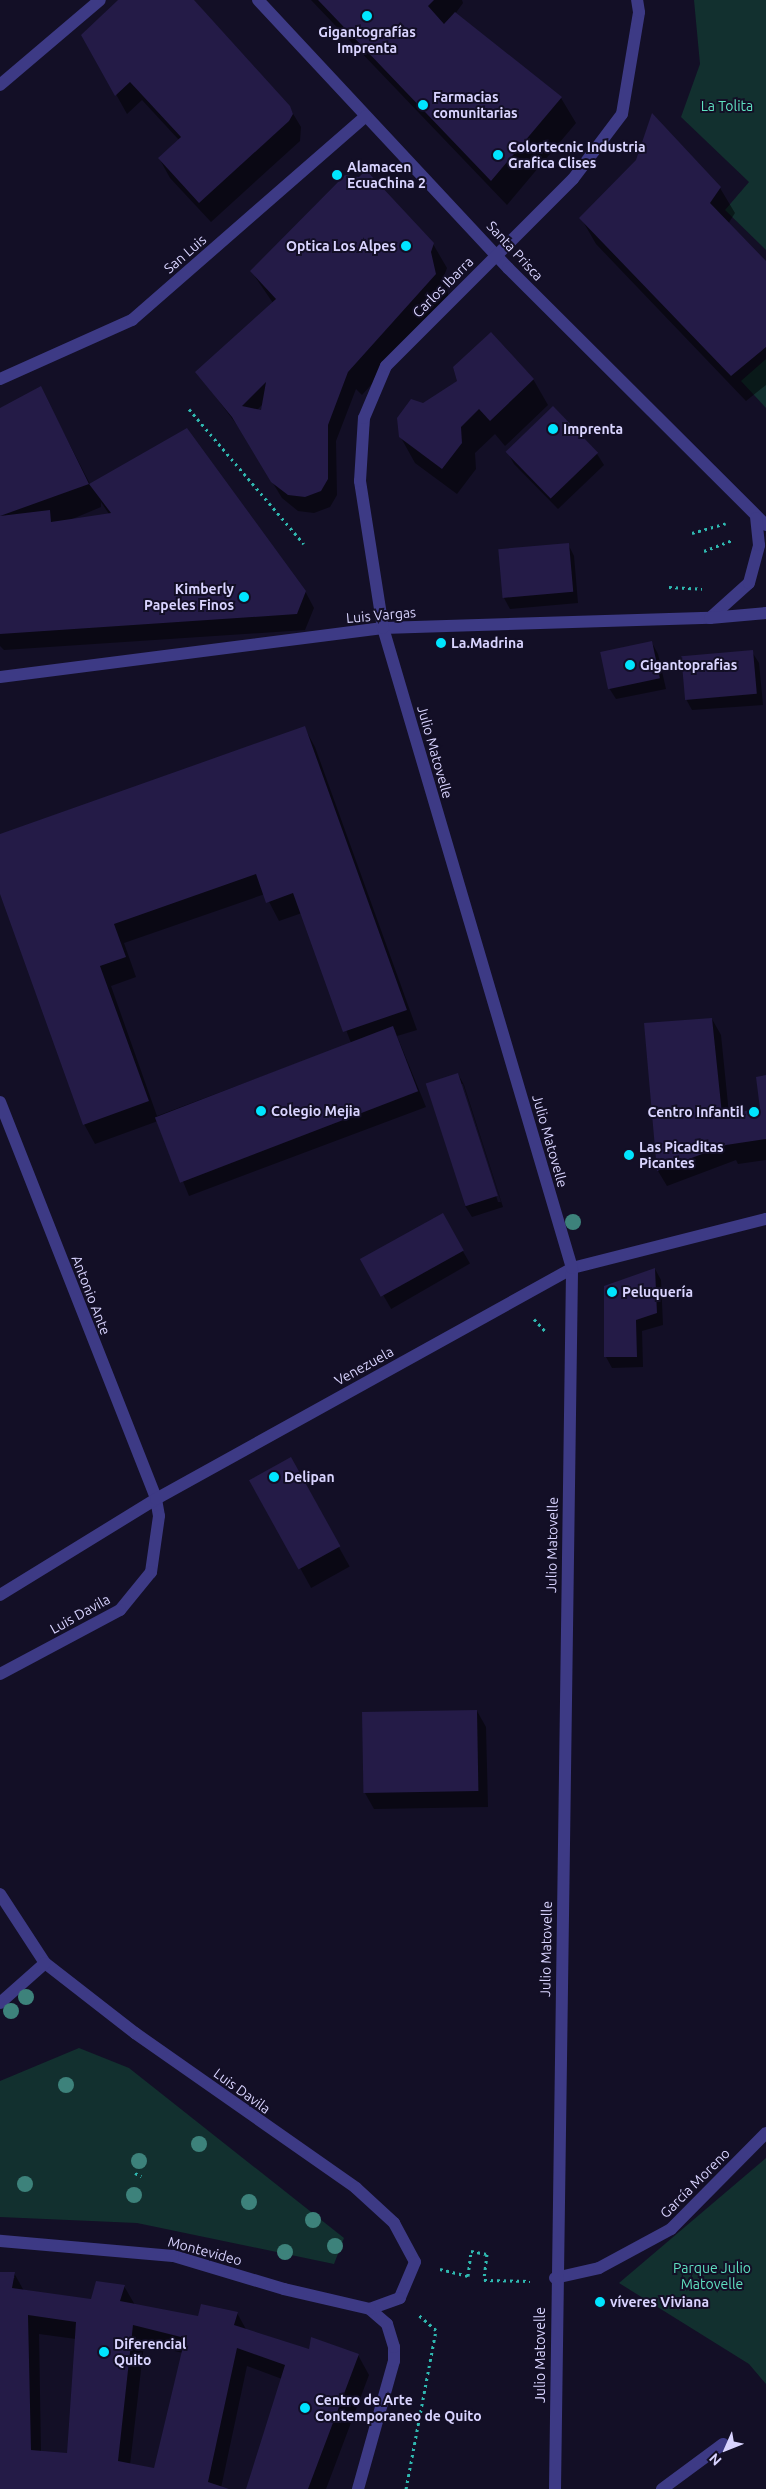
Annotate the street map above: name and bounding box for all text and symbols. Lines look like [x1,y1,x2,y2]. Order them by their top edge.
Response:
marker: Gigantografías Imprenta [361,10,373,22]
place label: Gigantografías Imprenta [318,24,416,56]
place label: Farmacias comunitarias [433,89,518,121]
park label: La Tolita [701,98,753,114]
marker: Farmacias comunitarias [417,99,429,111]
place label: Colortecnic Industria Grafica Clises [508,139,646,172]
marker: Colortecnic Industria Grafica Clises [492,149,504,161]
place label: Alamacen EcuaChina 2 [347,159,426,192]
marker: Alamacen EcuaChina 2 [331,169,343,181]
street label: Santa Prisca [483,218,547,284]
street label: San Luis [160,231,210,277]
place label: Optica Los Alpes [286,238,396,254]
marker: Optica Los Alpes [400,240,412,252]
street label: Carlos Ibarra [409,253,477,321]
place label: Imprenta [563,421,623,437]
marker: Imprenta [547,423,559,435]
place label: Kimberly Papeles Finos [144,581,234,614]
marker: Kimberly Papeles Finos [238,591,250,603]
street label: Luis Vargas [345,604,417,626]
place label: La.Madrina [451,635,524,651]
marker: La.Madrina [435,637,447,649]
place label: Gigantoprafias [640,657,737,673]
marker: Gigantoprafias [624,659,636,671]
street label: Julio Matovelle [414,704,456,800]
street label: Julio Matovelle [529,1093,571,1189]
place label: Colegio Mejia [271,1103,360,1119]
place label: Centro Infantil [647,1104,744,1120]
marker: Colegio Mejia [255,1105,267,1117]
marker: Centro Infantil [748,1106,760,1118]
place label: Las Picaditas Picantes [639,1139,724,1172]
marker: Las Picaditas Picantes [623,1149,635,1161]
street label: Antonio Ante [68,1253,114,1337]
place label: Peluquería [622,1284,693,1300]
marker: Peluquería [606,1286,618,1298]
street label: Venezuela [332,1343,396,1389]
place label: Delipan [284,1469,335,1485]
marker: Delipan [268,1471,280,1483]
street label: Julio Matovelle [543,1497,561,1593]
street label: Luis Davila [47,1591,113,1637]
street label: Julio Matovelle [537,1901,555,1997]
street label: Luis Davila [210,2065,274,2117]
street label: García Moreno [657,2145,733,2221]
street label: Montevideo [166,2233,244,2269]
park label: Parque Julio Matovelle [673,2260,751,2292]
place label: víveres Viviana [610,2294,709,2310]
marker: víveres Viviana [594,2296,606,2308]
street label: Julio Matovelle [532,2307,548,2403]
place label: Diferencial Quito [114,2336,186,2368]
marker: Diferencial Quito [98,2346,110,2358]
place label: Centro de Arte Contemporaneo de Quito [315,2392,482,2424]
marker: Centro de Arte Contemporaneo de Quito [299,2402,311,2414]
north arrow [701,2424,751,2474]
text: N [706,2450,725,2469]

